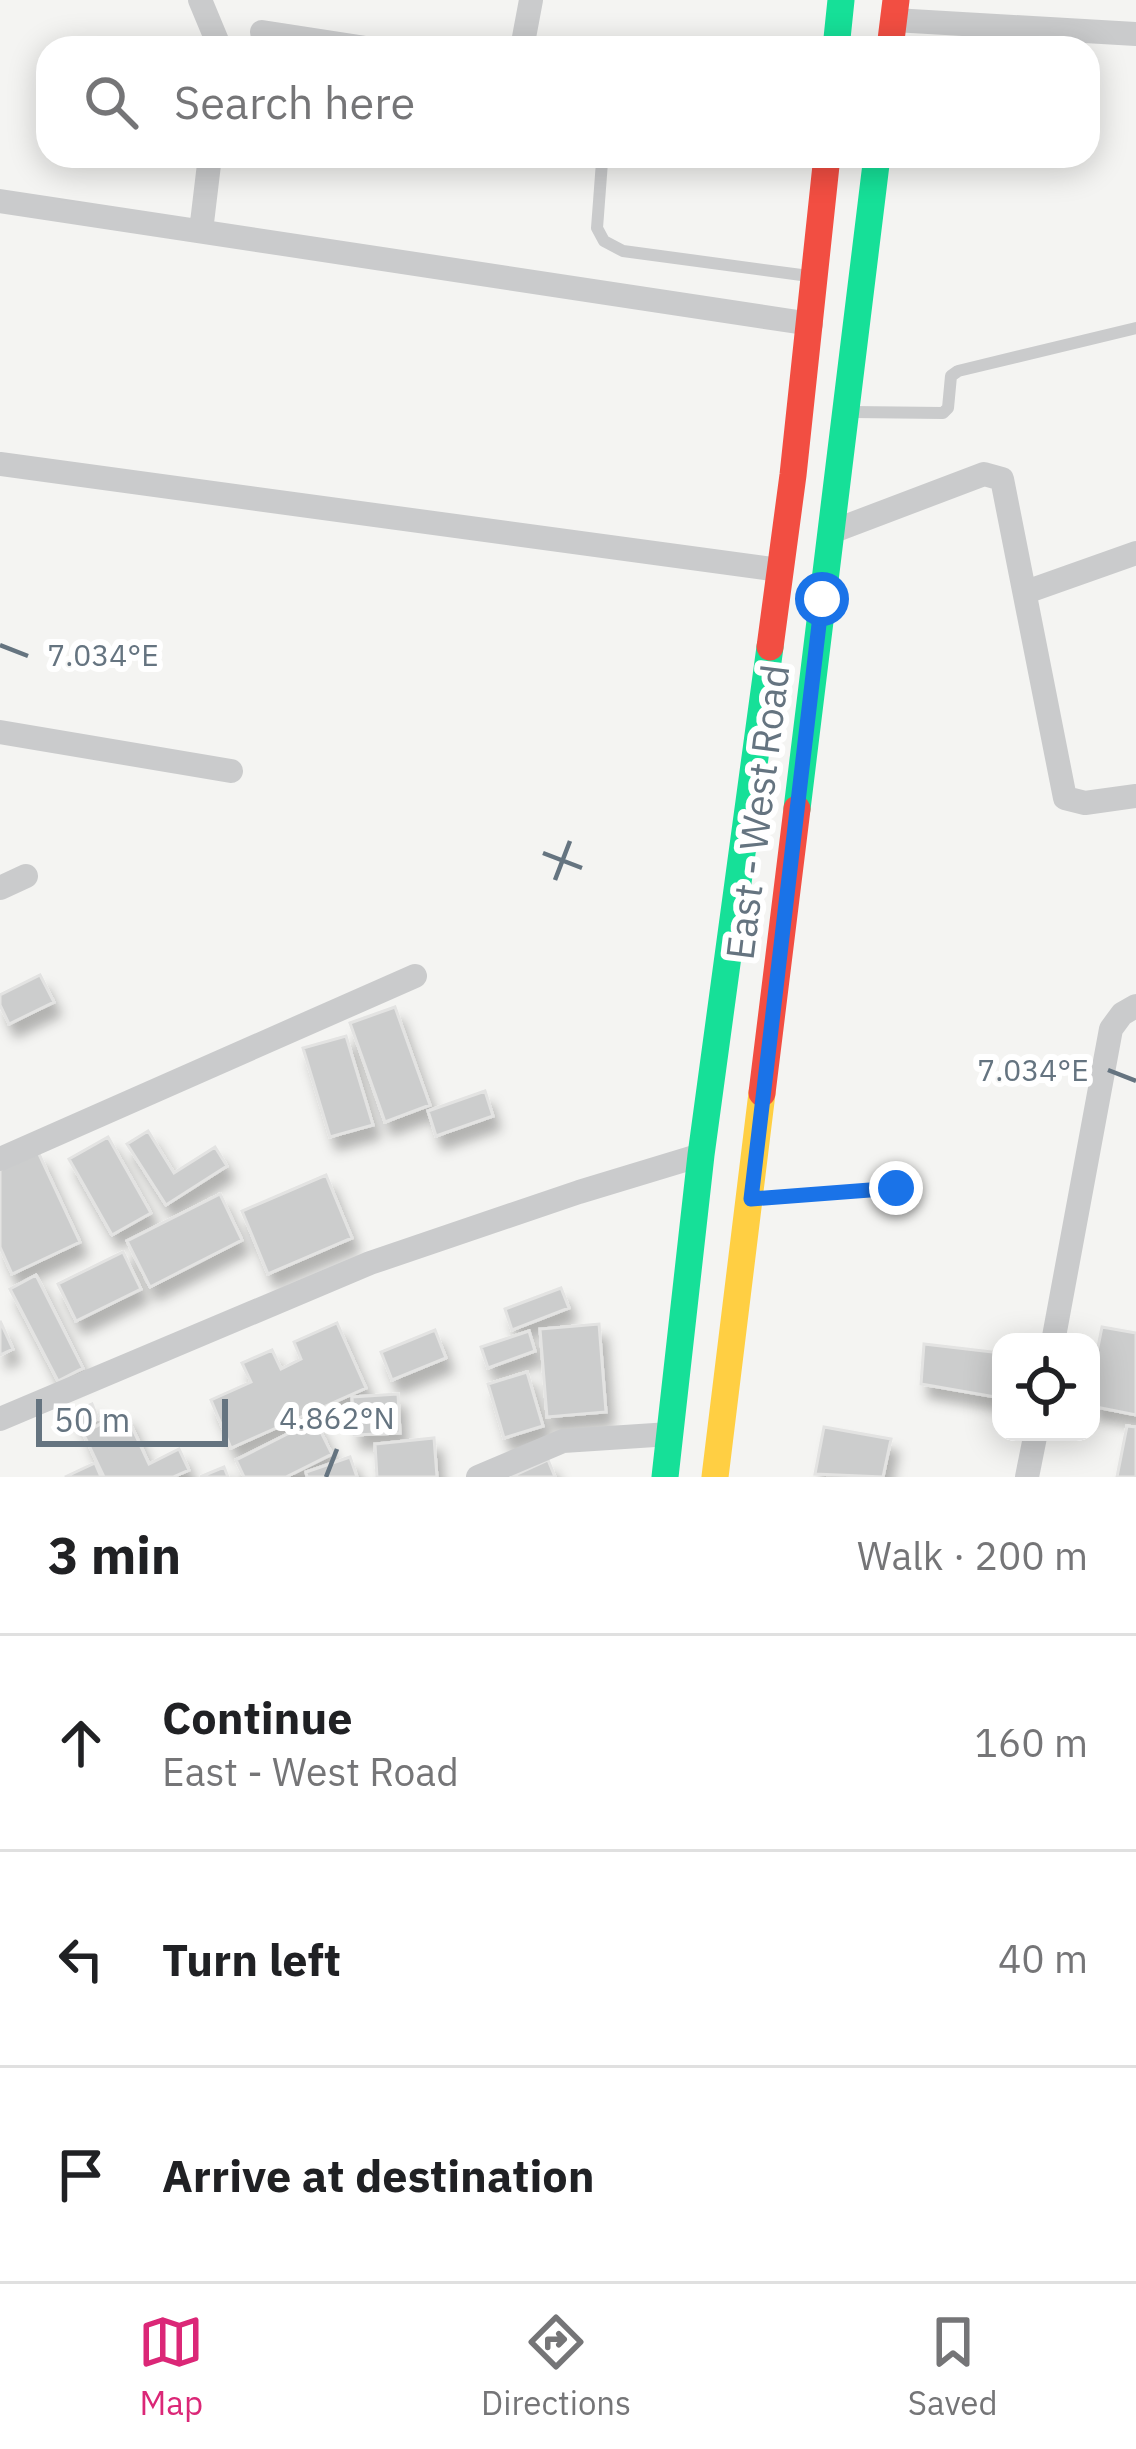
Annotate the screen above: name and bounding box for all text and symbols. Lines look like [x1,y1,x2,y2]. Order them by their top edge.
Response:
search box [36,36,1100,168]
icon: search [78,69,144,135]
text: Search here [174,73,415,131]
route start [795,572,849,626]
text: 7.034°E [47,635,159,674]
street label: East - West Road [714,662,800,962]
text: 7.034°E [977,1050,1089,1089]
route end [869,1161,923,1215]
map controls [992,1333,1100,1441]
button: locate [992,1333,1100,1441]
scale bar [36,1393,228,1446]
text: 50 m [54,1398,130,1441]
text: 4.862°N [279,1398,395,1437]
text: 3 min [48,1522,181,1588]
text: Walk · 200 m [857,1530,1088,1581]
text: Continue [162,1688,353,1746]
icon: ahead [48,1710,114,1776]
text: 160 m [975,1717,1088,1768]
text: East - West Road [162,1746,459,1797]
icon: left [48,1926,114,1992]
text: Turn left [162,1930,341,1988]
text: 40 m [998,1933,1088,1984]
icon: arrive [48,2142,114,2208]
text: Arrive at destination [162,2146,595,2204]
tab: Map [138,2309,204,2424]
tab: Directions [481,2309,631,2424]
tab: Saved [908,2309,998,2424]

